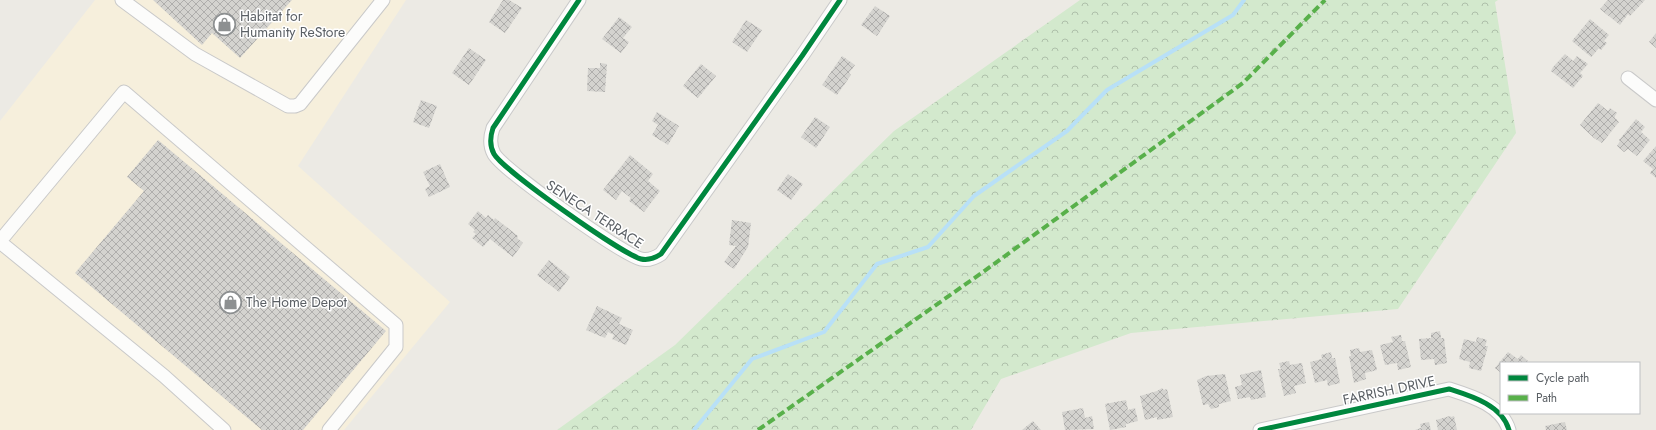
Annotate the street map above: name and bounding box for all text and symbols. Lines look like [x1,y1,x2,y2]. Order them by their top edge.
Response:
place label: Habitat for Humanity ReStore [240,6,345,42]
shop icon: Habitat for Humanity ReStore [211,11,237,37]
street label: SENECA TERRACE [542,175,648,253]
shop icon: The Home Depot [217,289,243,315]
place label: The Home Depot [246,292,348,312]
legend [1500,362,1640,414]
text: Cycle path [1536,369,1589,387]
street label: FARRISH DRIVE [1341,370,1437,410]
text: Path [1536,389,1557,407]

